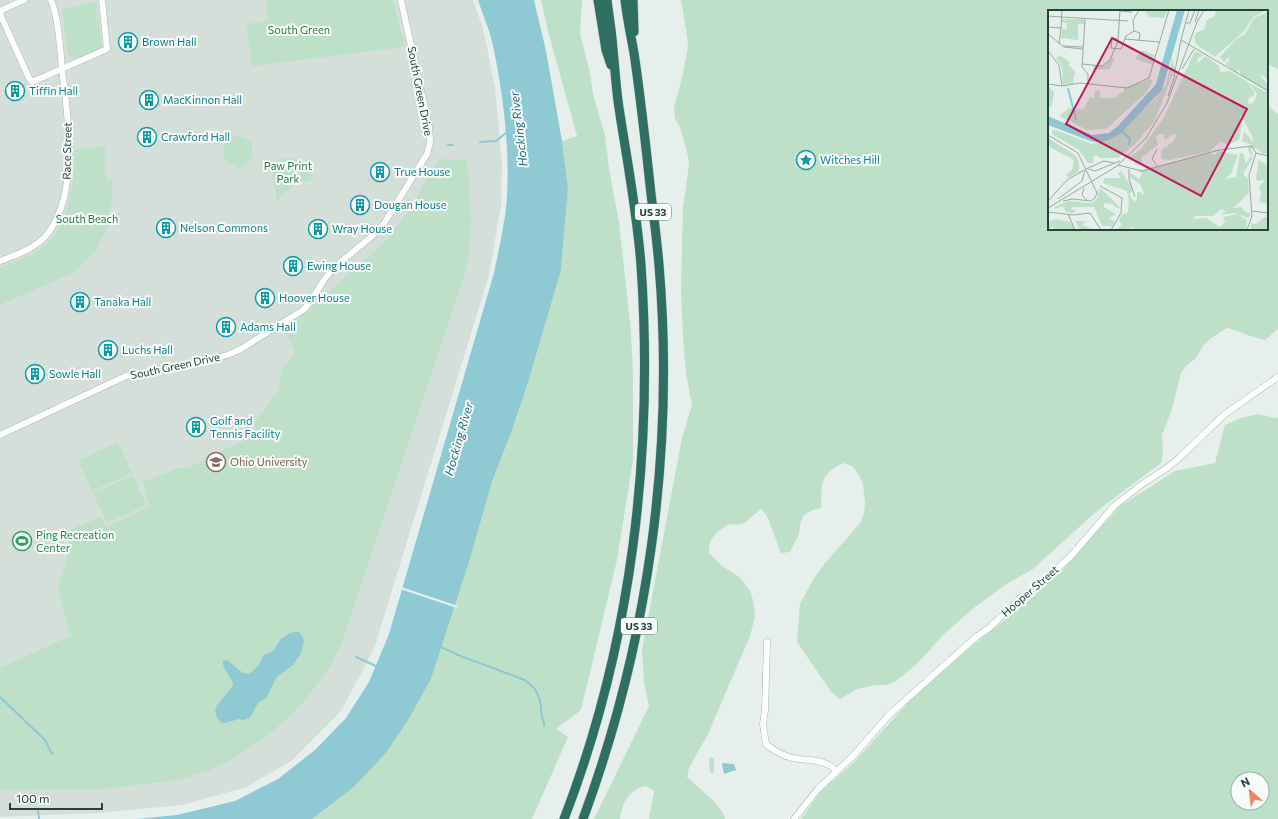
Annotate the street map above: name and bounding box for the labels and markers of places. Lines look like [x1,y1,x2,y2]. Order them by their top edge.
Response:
building icon: Brown Hall [117,31,139,53]
place label: Brown Hall [142,35,196,48]
building icon: Tiffin Hall [4,80,26,102]
place label: Tiffin Hall [29,84,78,97]
building icon: MacKinnon Hall [138,89,160,111]
place label: MacKinnon Hall [163,93,242,106]
building icon: Crawford Hall [136,126,158,148]
place label: Crawford Hall [161,130,230,143]
place icon: Witches Hill [795,149,817,171]
place label: Witches Hill [820,153,880,166]
building icon: True House [369,161,391,183]
place label: True House [394,165,451,178]
building icon: Dougan House [349,194,371,216]
place label: Dougan House [374,198,447,211]
building icon: Nelson Commons [155,217,177,239]
building icon: Wray House [307,218,329,240]
place label: Nelson Commons [180,221,268,234]
place label: Wray House [332,222,392,235]
building icon: Ewing House [282,255,304,277]
place label: Ewing House [307,259,371,272]
building icon: Hoover House [254,287,276,309]
building icon: Tanaka Hall [69,291,91,313]
place label: Hoover House [279,291,350,304]
place label: Tanaka Hall [94,295,151,308]
building icon: Adams Hall [215,316,237,338]
place label: Adams Hall [240,320,296,333]
building icon: Luchs Hall [97,339,119,361]
place label: Luchs Hall [122,343,173,356]
building icon: Sowle Hall [24,363,46,385]
place label: Sowle Hall [49,367,101,380]
place label: Golf and Tennis Facility [210,414,281,440]
building icon: Golf and Tennis Facility [185,416,207,438]
school or university icon: Ohio University [205,451,227,473]
place label: Ohio University [230,455,308,468]
place label: Ping Recreation Center [36,528,114,554]
sports icon: Ping Recreation Center [11,530,33,552]

